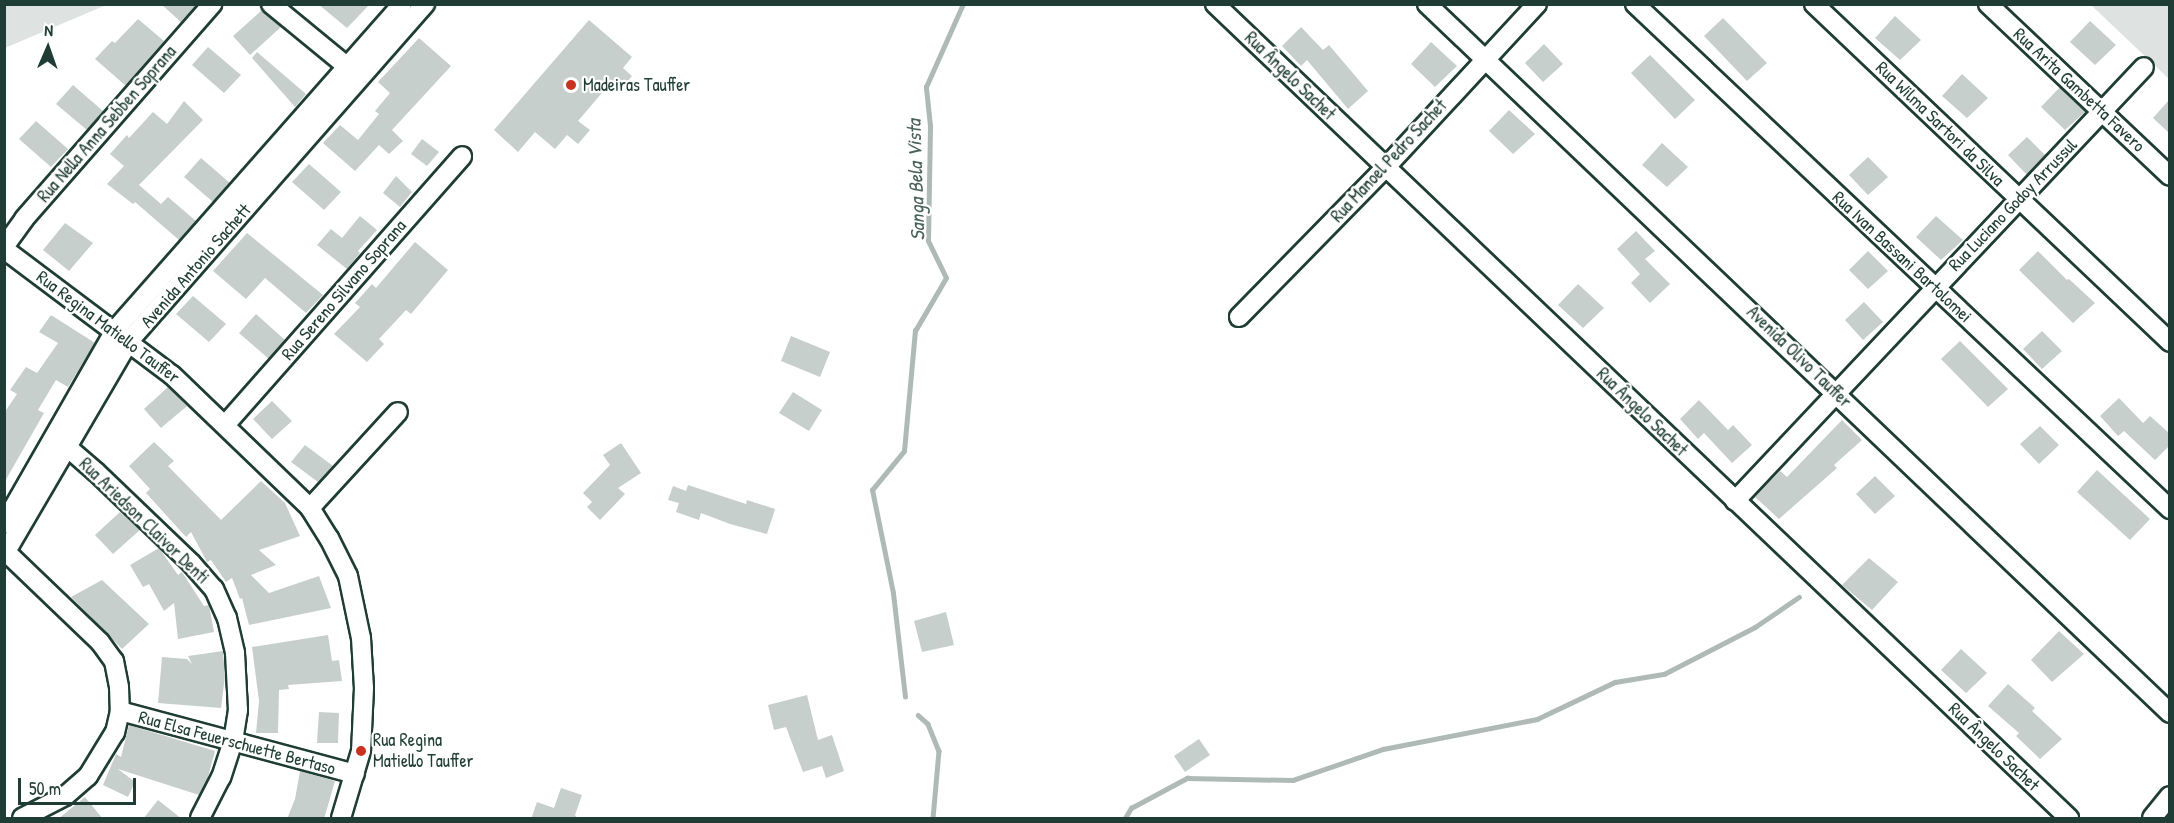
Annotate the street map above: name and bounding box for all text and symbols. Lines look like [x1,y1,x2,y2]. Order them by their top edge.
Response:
north arrow [18,18,78,78]
text: N [44,19,53,41]
street label: Rua Arita Gambetta Favero [2009,23,2149,157]
street label: Rua Ângelo Sachet [1240,27,1340,125]
street label: Rua Nella Anna Sebben Soprana [33,41,181,207]
street label: Rua Wilma Sartori da Silva [1871,57,2009,191]
place label: Madeiras Tauffer [583,74,690,96]
marker: Madeiras Tauffer [564,78,578,92]
street label: Rua Manoel Pedro Sachet [1326,95,1452,227]
water label: Sanga Bela Vista [901,119,929,241]
street label: Rua Luciano Godoy Arrussul [1944,134,2082,276]
street label: Rua Ivan Bassani Bartolomei [1828,187,1976,327]
street label: Avenida Antonio Sachett [136,200,256,332]
street label: Rua Sereno Silvano Soprana [277,215,411,365]
street label: Rua Regina Matiello Tauffer [32,266,184,388]
street label: Avenida Olivo Tauffer [1742,302,1856,412]
street label: Rua Ângelo Sachet [1592,363,1692,461]
street label: Rua Ariedson Claivor Denti [75,453,213,589]
street label: Rua Ângelo Sachet [1944,698,2044,796]
street label: Rua Elsa Feuerschuette Bertaso [136,706,338,780]
place label: Rua Regina Matiello Tauffer [373,730,474,772]
marker: Rua Regina Matiello Tauffer [354,744,368,758]
scale bar [21,766,140,804]
text: 50 m [29,776,61,801]

